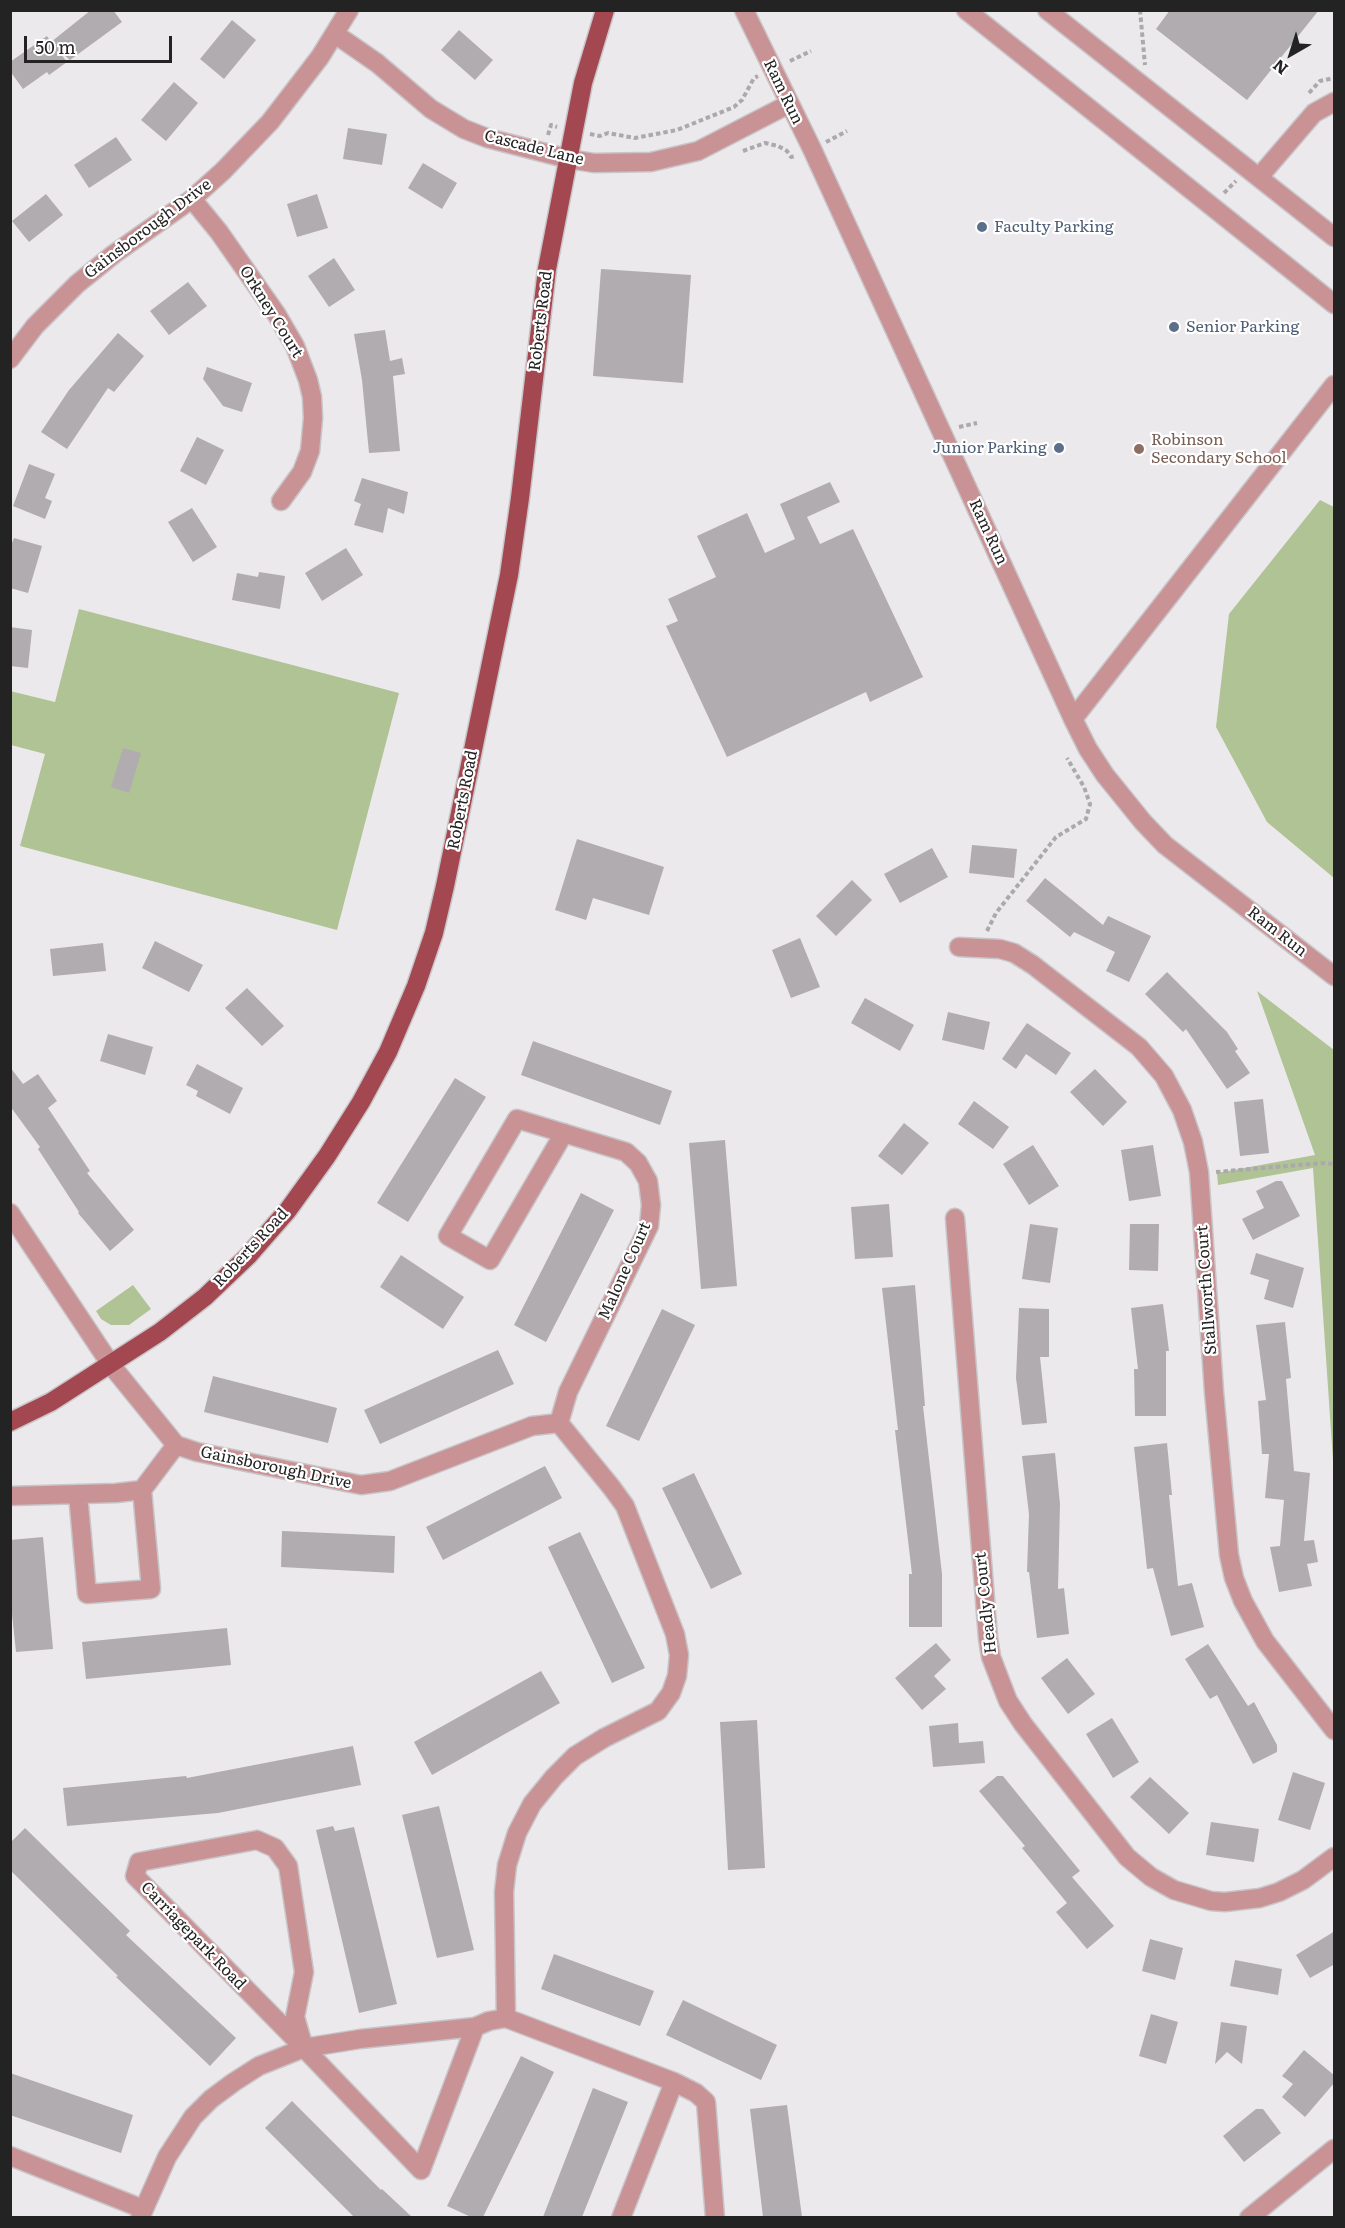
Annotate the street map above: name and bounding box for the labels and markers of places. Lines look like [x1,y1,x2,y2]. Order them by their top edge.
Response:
place label: Faculty Parking [994,217,1114,237]
marker: Faculty Parking [975,220,989,234]
place label: Senior Parking [1186,317,1300,337]
marker: Senior Parking [1167,320,1181,334]
place label: Robinson Secondary School [1151,430,1287,468]
place label: Junior Parking [933,438,1047,458]
marker: Junior Parking [1052,441,1066,455]
marker: Robinson Secondary School [1132,442,1146,456]

